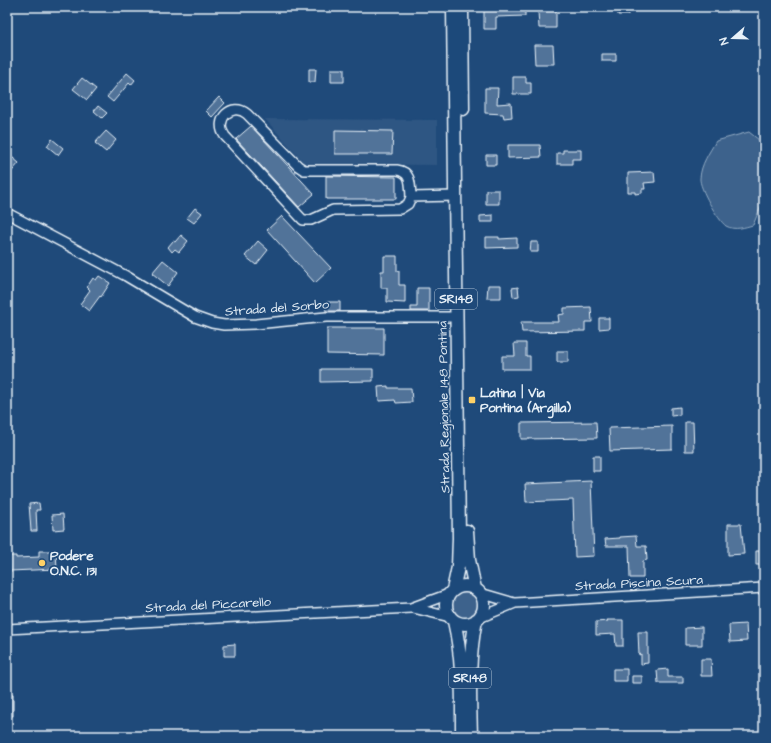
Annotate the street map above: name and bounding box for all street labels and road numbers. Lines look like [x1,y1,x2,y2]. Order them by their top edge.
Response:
road number: SR148 [435,289,477,309]
street label: Strada del Sorbo [224,295,330,321]
street label: Strada Regionale 148 Pontina [433,320,456,493]
street label: Strada Piscina Scura [575,571,704,595]
street label: Strada del Piccarello [145,593,272,617]
road number: SR148 [449,668,491,688]

